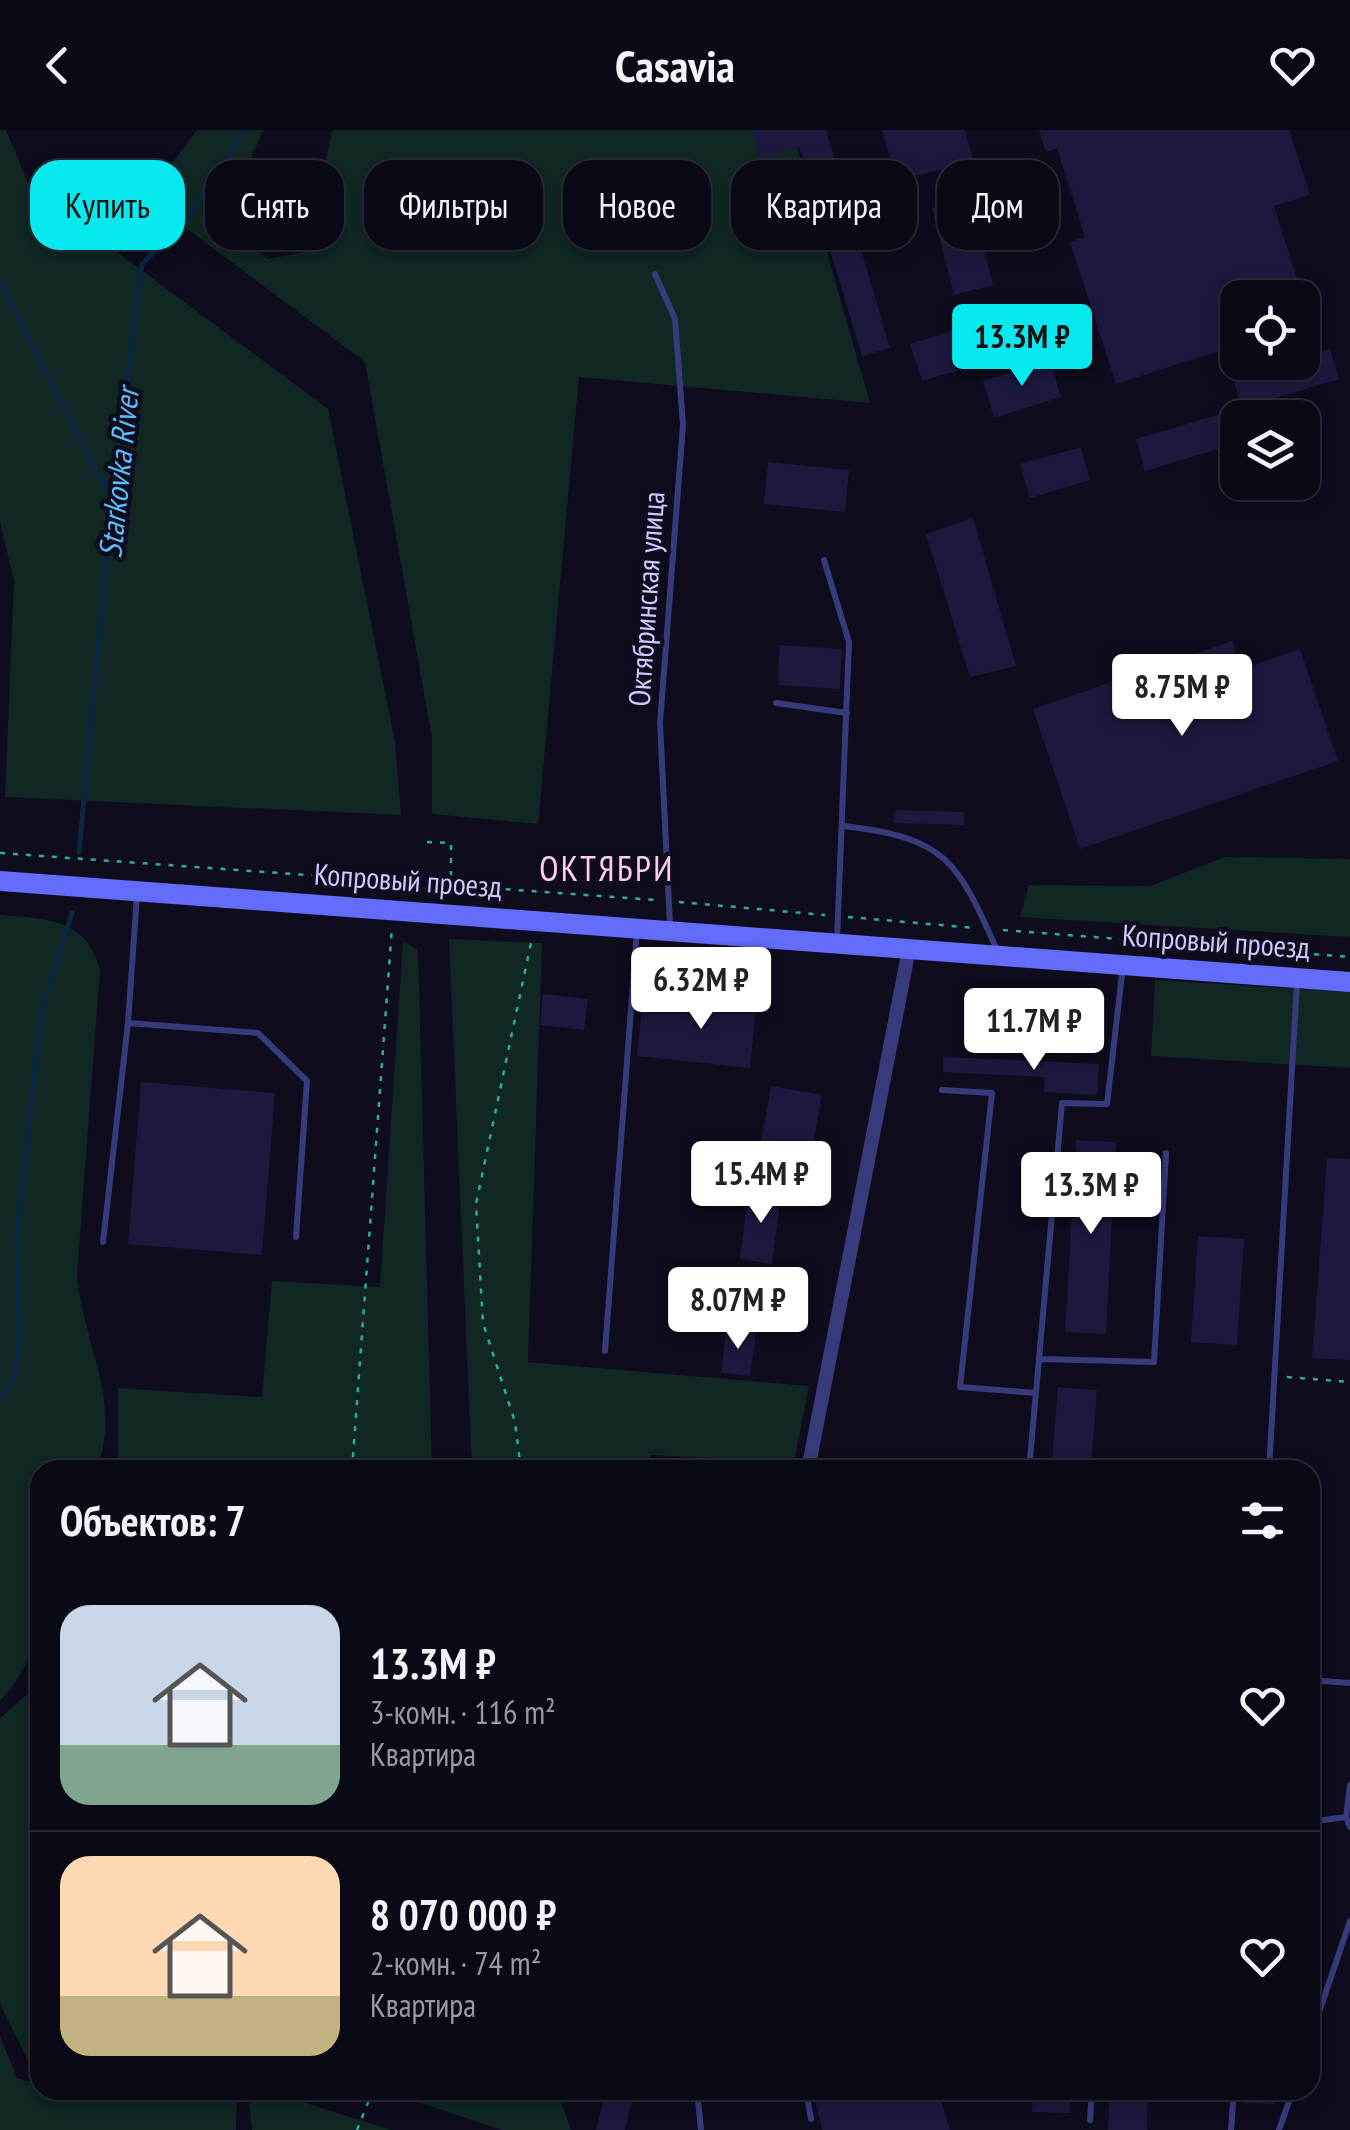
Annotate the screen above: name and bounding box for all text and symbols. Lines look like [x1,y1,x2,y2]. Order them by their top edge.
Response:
text: Casavia [615,36,735,94]
icon: back [30,38,85,93]
icon: heart [1265,38,1320,93]
chip: Купить [30,160,185,250]
chip: Снять [205,160,344,250]
chip: Фильтры [364,160,543,250]
chip: Новое [563,160,711,250]
chip: Квартира [731,160,917,250]
chip: Дом [937,160,1059,250]
map controls [1220,280,1320,500]
button: locate [1220,280,1320,380]
pin: 13.3M ₽ [930,304,1114,389]
text: 13.3M ₽ [974,315,1070,357]
water label: Starkovka River [88,382,148,560]
button: layers [1220,400,1320,500]
street label: Октябринская улица [619,490,672,708]
pin: 8.75M ₽ [1090,654,1274,739]
text: 8.75M ₽ [1134,665,1230,707]
district label: ОКТЯБРИ [539,845,675,891]
street label: Копровый проезд [313,853,503,906]
street label: Копровый проезд [1121,914,1311,967]
pin: 6.32M ₽ [609,947,793,1032]
text: 6.32M ₽ [653,958,749,1000]
pin: 11.7M ₽ [942,988,1126,1073]
text: 11.7M ₽ [986,999,1082,1041]
pin: 15.4M ₽ [669,1141,853,1226]
text: 15.4M ₽ [713,1152,809,1194]
pin: 13.3M ₽ [999,1152,1183,1237]
text: 13.3M ₽ [1043,1163,1139,1205]
pin: 8.07M ₽ [646,1267,830,1352]
text: 8.07M ₽ [690,1278,786,1320]
text: Объектов: 7 [60,1493,246,1548]
icon: filters [1235,1493,1290,1548]
text: 13.3M ₽ [370,1636,496,1691]
icon: home [140,1645,260,1765]
icon: heart [1235,1678,1290,1733]
text: 3-комн. · 116 m² [370,1691,556,1733]
text: Квартира [370,1733,476,1775]
text: 8 070 000 ₽ [370,1887,556,1942]
icon: home [140,1896,260,2016]
icon: heart [1235,1929,1290,1984]
text: 2-комн. · 74 m² [370,1942,541,1984]
text: Квартира [370,1984,476,2026]

